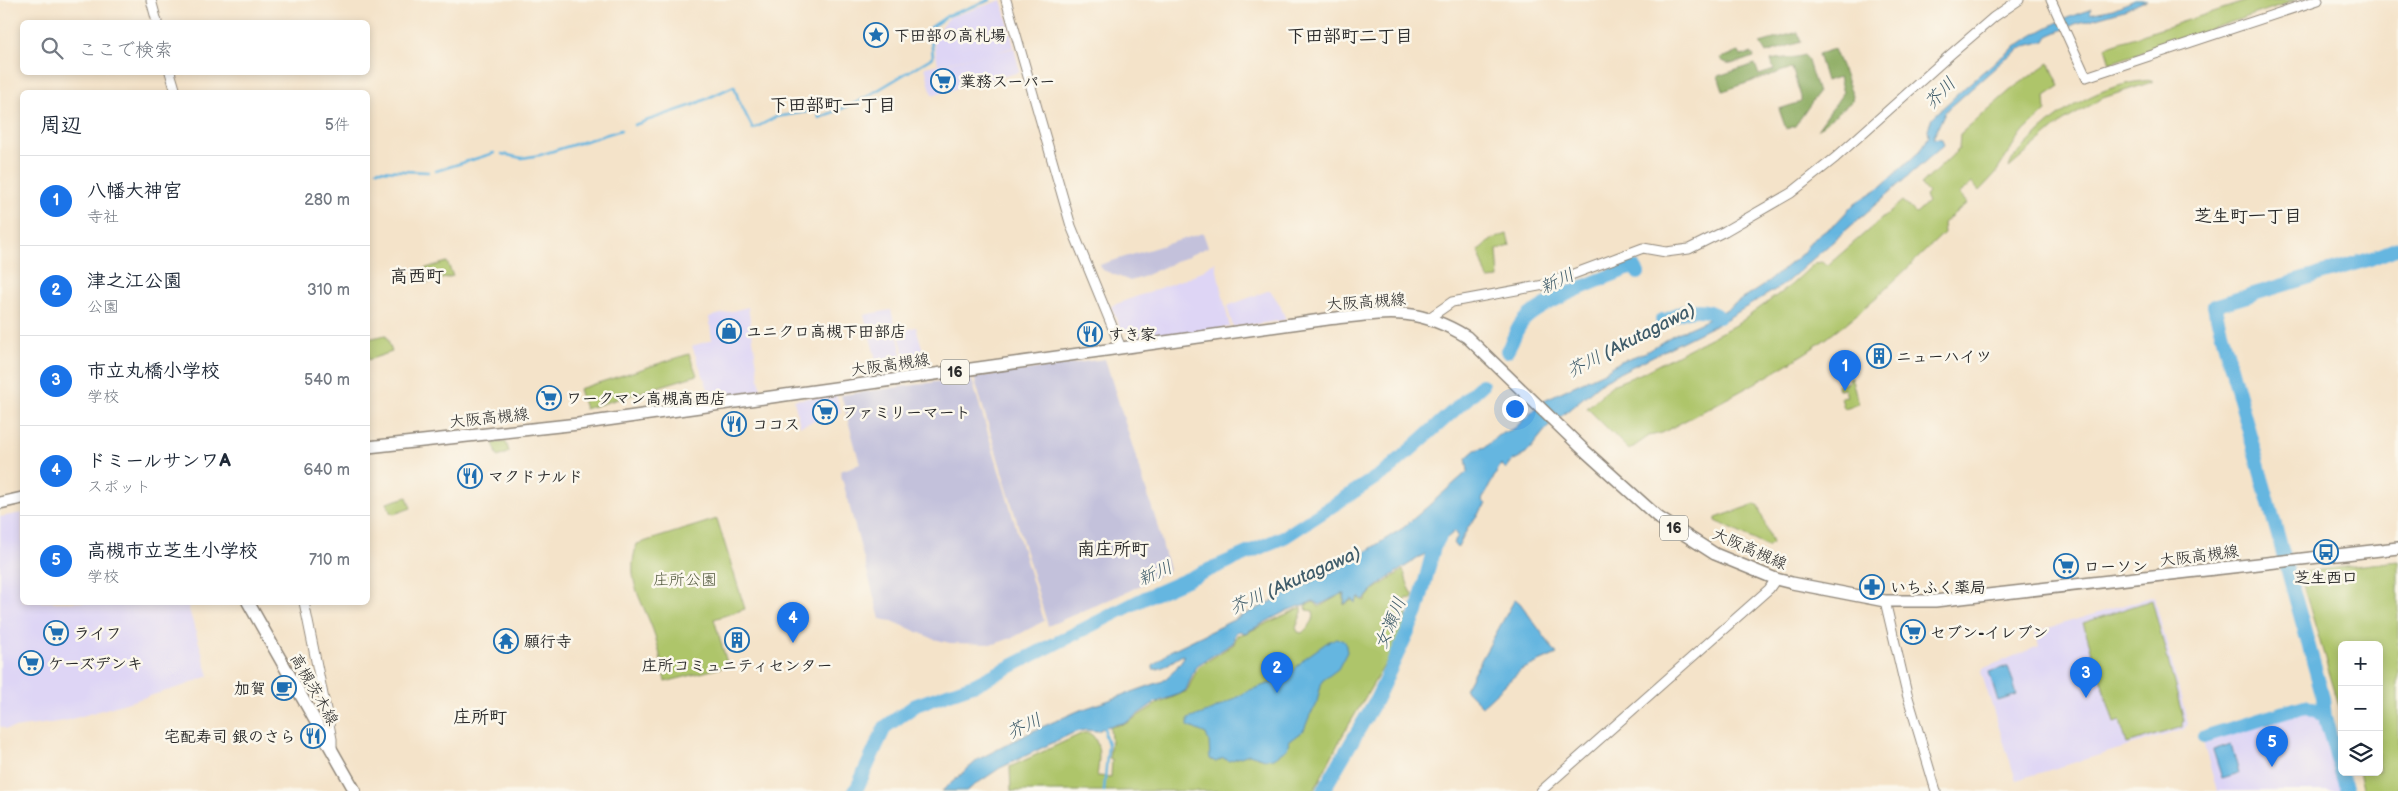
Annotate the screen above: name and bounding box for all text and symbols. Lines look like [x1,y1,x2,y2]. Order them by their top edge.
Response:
search box [20,20,370,75]
place icon: 下田部の高札場 [863,22,889,48]
district label: 下田部町二丁目 [1287,26,1413,47]
place label: 下田部の高札場 [894,27,1006,46]
icon: search [38,34,66,62]
text: ここで検索 [78,39,173,62]
supermarket icon: 業務スーパー [930,68,956,94]
place label: 業務スーパー [960,73,1055,92]
water label: 芥川 [1920,73,1960,114]
district label: 下田部町一丁目 [770,95,896,116]
text: 周辺 [40,113,82,138]
text: 5件 [325,116,350,135]
text: 八幡大神宮 [87,180,182,203]
text: 1 [53,191,59,210]
text: 280 m [304,191,350,210]
district label: 芝生町一丁目 [2194,206,2302,227]
text: 寺社 [87,208,119,227]
water label: 新川 [1536,264,1578,299]
district label: 高西町 [390,266,444,287]
text: 津之江公園 [87,270,182,293]
text: 2 [51,281,61,300]
text: 310 m [307,281,350,300]
street label: 大阪高槻線 [1326,290,1407,315]
text: 公園 [87,298,119,317]
water label: 芥川 (Akutagawa) [1563,299,1699,382]
shop icon: ユニクロ高槻下田部店 [716,318,742,344]
restaurant icon: すき家 [1077,321,1103,347]
place label: ユニクロ高槻下田部店 [746,323,906,342]
place label: すき家 [1108,326,1156,345]
building icon: ニューハイツ [1866,343,1892,369]
place label: ニューハイツ [1896,348,1992,367]
pin: 1 [1829,350,1861,391]
street label: 大阪高槻線 [849,351,931,380]
text: 市立丸橋小学校 [87,360,220,383]
road number: 16 [941,360,969,384]
text: 3 [51,371,61,390]
text: 540 m [304,371,350,390]
supermarket icon: ワークマン高槻高西店 [536,385,562,411]
text: 学校 [87,388,119,407]
place label: ワークマン高槻高西店 [566,390,726,409]
your location [1502,396,1528,422]
supermarket icon: ファミリーマート [812,399,838,425]
place label: ファミリーマート [842,404,971,423]
street label: 大阪高槻線 [448,405,530,432]
restaurant icon: ココス [721,411,747,437]
place label: ココス [752,416,800,435]
text: ドミールサンワA [87,450,231,473]
text: 4 [51,461,61,480]
text: 640 m [304,461,350,480]
restaurant icon: マクドナルド [457,463,483,489]
place label: マクドナルド [488,468,583,487]
text: スポット [87,478,151,497]
road number: 16 [1660,516,1688,540]
street label: 大阪高槻線 [1709,524,1790,574]
district label: 南庄所町 [1077,539,1149,560]
bus stop icon: 芝生西口 [2313,539,2339,565]
text: 高槻市立芝生小学校 [87,540,258,563]
water label: 芥川 (Akutagawa) [1226,542,1364,619]
street label: 大阪高槻線 [2158,542,2240,571]
text: 5 [51,551,61,570]
text: 710 m [309,551,350,570]
supermarket icon: ローソン [2053,553,2079,579]
water label: 新川 [1134,557,1176,590]
place label: ローソン [2084,558,2148,577]
text: 学校 [87,568,119,587]
place label: 芝生西口 [2294,569,2358,588]
park label: 庄所公園 [653,571,717,590]
pharmacy icon: いちふく薬局 [1859,574,1885,600]
place label: いちふく薬局 [1890,579,1986,598]
water label: 女瀬川 [1370,594,1411,652]
pin: 4 [777,602,809,643]
supermarket icon: セブン-イレブン [1900,619,1926,645]
supermarket icon: ライフ [43,620,69,646]
place label: セブン-イレブン [1930,624,2049,643]
place label: ライフ [74,625,122,644]
building icon: 庄所コミュニティセンター [724,627,750,653]
temple icon: 願行寺 [493,628,519,654]
place label: 願行寺 [524,633,572,652]
map controls [2338,641,2383,776]
button: + [2338,641,2383,686]
supermarket icon: ケーズデンキ [18,650,44,676]
street label: 高槻茨木線 [285,650,342,729]
pin: 2 [1261,652,1293,693]
place label: ケーズデンキ [48,655,143,674]
place label: 庄所コミュニティセンター [641,657,833,676]
pin: 3 [2070,657,2102,698]
cafe icon: 加賀 [271,675,297,701]
place label: 加賀 [234,680,266,699]
button: − [2338,686,2383,731]
district label: 庄所町 [453,707,507,728]
water label: 芥川 [1003,709,1045,744]
restaurant icon: 宅配寿司 銀のさら [300,723,326,749]
pin: 5 [2256,726,2288,767]
place label: 宅配寿司 銀のさら [164,728,296,747]
button: layers [2338,731,2383,776]

